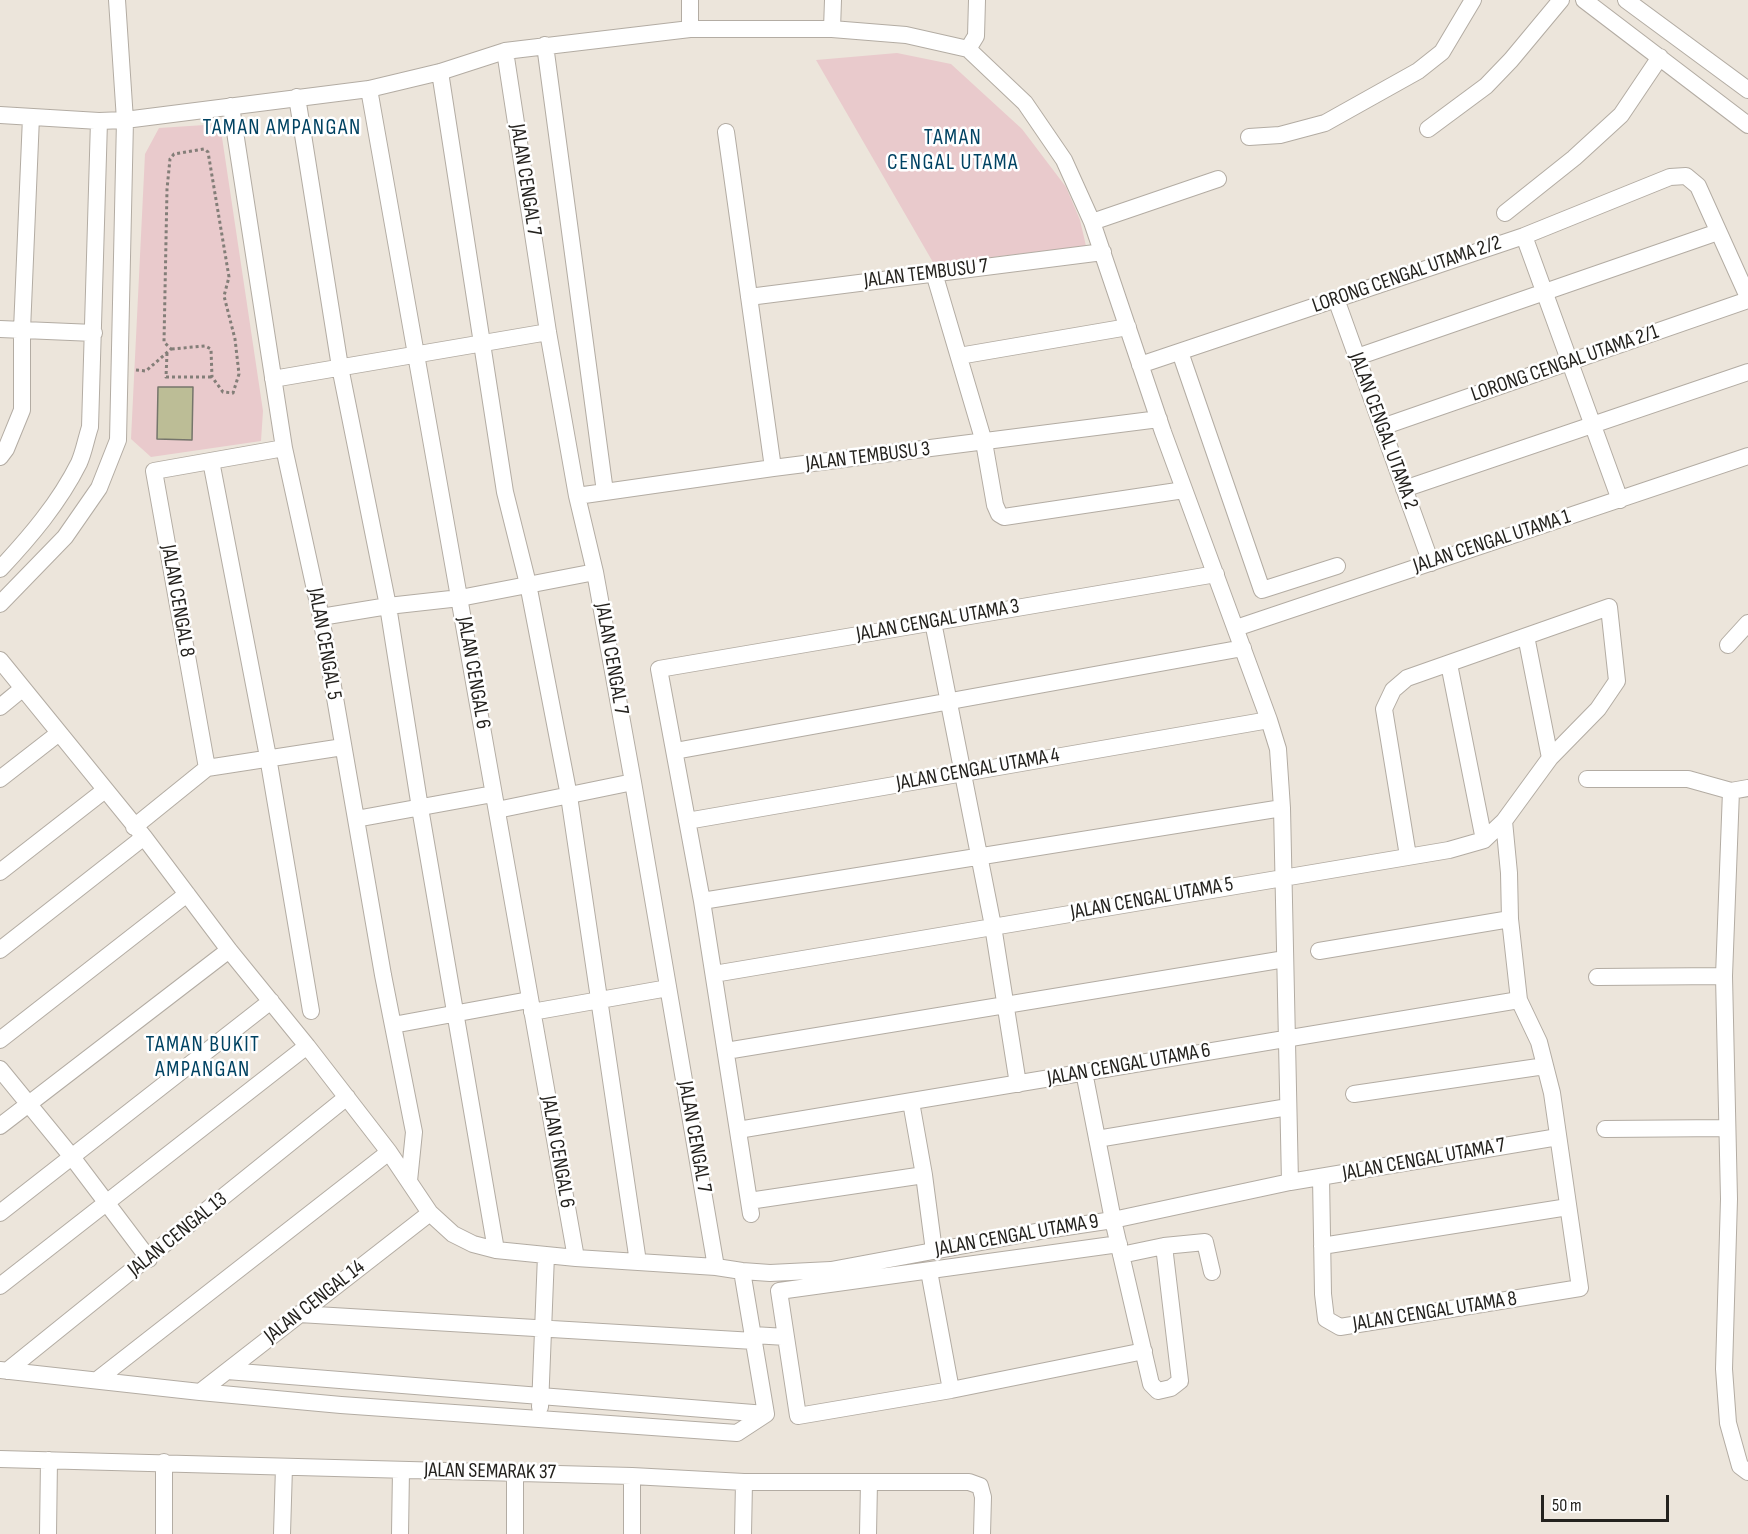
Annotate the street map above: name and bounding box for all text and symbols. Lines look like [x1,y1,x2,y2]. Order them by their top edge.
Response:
district label: TAMAN AMPANGAN [202,115,362,141]
street label: JALAN CENGAL 7 [504,122,546,238]
district label: TAMAN CENGAL UTAMA [887,125,1019,176]
street label: LORONG CENGAL UTAMA 2/2 [1309,231,1505,319]
street label: JALAN TEMBUSU 7 [863,254,989,294]
street label: LORONG CENGAL UTAMA 2/1 [1468,320,1662,408]
street label: JALAN CENGAL UTAMA 2 [1343,349,1423,513]
street label: JALAN TEMBUSU 3 [804,437,932,477]
street label: JALAN CENGAL UTAMA 1 [1410,505,1574,579]
street label: JALAN CENGAL 8 [155,543,199,659]
street label: JALAN CENGAL 5 [302,586,346,702]
street label: JALAN CENGAL UTAMA 3 [855,594,1021,648]
street label: JALAN CENGAL 7 [589,601,633,717]
street label: JALAN CENGAL 6 [451,615,495,731]
street label: JALAN CENGAL UTAMA 4 [895,743,1061,797]
street label: JALAN CENGAL UTAMA 5 [1069,872,1235,926]
district label: TAMAN BUKIT AMPANGAN [145,1032,261,1084]
street label: JALAN CENGAL UTAMA 6 [1045,1038,1213,1092]
street label: JALAN CENGAL 7 [672,1079,716,1195]
street label: JALAN CENGAL 6 [535,1094,579,1210]
street label: JALAN CENGAL UTAMA 7 [1341,1133,1507,1187]
street label: JALAN CENGAL 13 [123,1187,233,1283]
street label: JALAN CENGAL UTAMA 9 [933,1209,1101,1263]
street label: JALAN CENGAL 14 [260,1255,370,1349]
street label: JALAN CENGAL UTAMA 8 [1351,1287,1519,1337]
street label: JALAN SEMARAK 37 [424,1458,556,1486]
scale bar [1544,1483,1672,1521]
text: 50 m [1552,1495,1582,1516]

